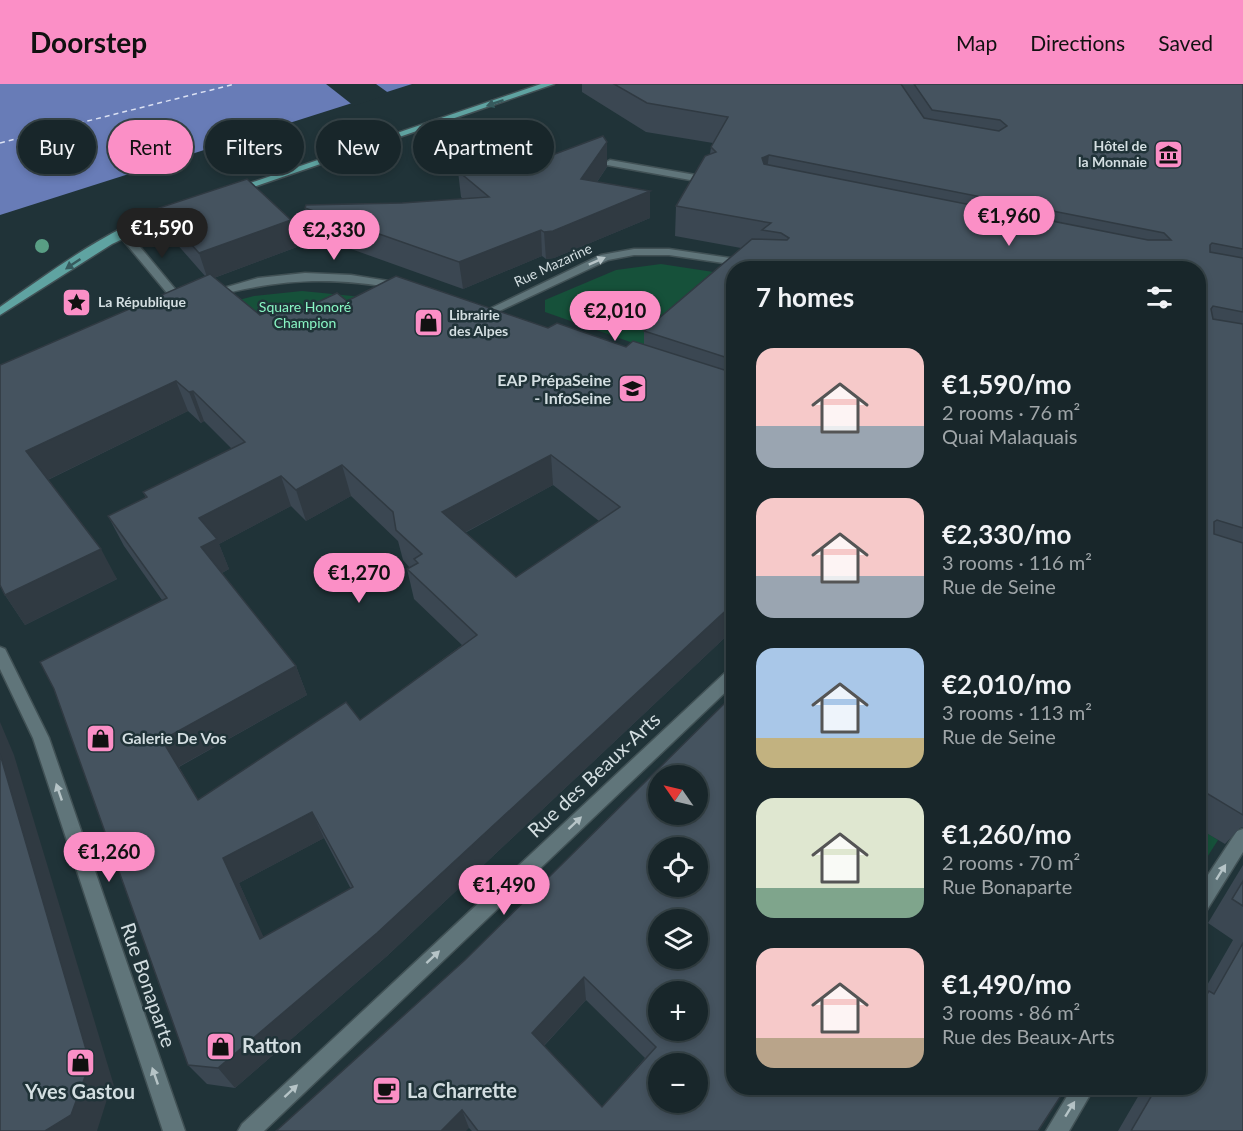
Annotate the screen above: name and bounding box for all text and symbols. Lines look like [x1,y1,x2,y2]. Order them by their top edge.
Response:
text: Doorstep [30,25,147,59]
text: Map [956,30,997,55]
text: Directions [1030,30,1125,55]
text: Saved [1158,30,1213,55]
one-way arrow [486,98,504,108]
chip: Buy [18,120,96,174]
chip: Rent [108,120,193,174]
chip: Filters [205,120,304,174]
chip: New [316,120,401,174]
chip: Apartment [413,120,554,174]
place label: Hôtel de la Monnaie [1078,137,1148,170]
museum icon: Hôtel de la Monnaie [1152,138,1184,170]
pin: €1,960 [960,196,1058,247]
text: €1,960 [978,203,1040,227]
pin: €1,590 [113,208,211,259]
pin: €2,330 [285,210,383,261]
text: €1,590 [131,215,193,239]
text: €2,330 [303,217,365,241]
street label: Rue Mazarine [511,239,594,290]
one-way arrow [588,257,605,266]
one-way arrow [65,258,81,270]
text: 7 homes [756,281,854,313]
icon: filters [1143,281,1176,314]
place icon: La République [61,286,93,318]
pin: €2,010 [566,291,664,342]
place label: La République [98,293,186,310]
park label: Square Honoré Champion [259,298,351,331]
text: €2,010 [584,298,646,322]
place label: Librairie des Alpes [449,306,508,339]
shop icon: Librairie des Alpes [412,307,444,339]
text: €1,590/mo [942,368,1072,400]
place label: EAP PrépaSeine - InfoSeine [497,370,611,407]
icon: home [804,372,876,444]
school or university icon: EAP PrépaSeine - InfoSeine [616,373,648,405]
text: 2 rooms · 76 m² [942,400,1080,424]
text: Quai Malaquais [942,424,1078,448]
text: €2,330/mo [942,518,1072,550]
icon: home [804,522,876,594]
text: 3 rooms · 116 m² [942,550,1092,574]
pin: €1,270 [310,553,408,604]
text: €1,270 [328,560,390,584]
text: Rue de Seine [942,574,1056,598]
text: €2,010/mo [942,668,1072,700]
icon: home [804,672,876,744]
text: 3 rooms · 113 m² [942,700,1092,724]
street label: Rue des Beaux-Arts [522,707,665,842]
shop icon: Galerie De Vos [85,722,117,754]
text: Rue de Seine [942,724,1056,748]
place label: Galerie De Vos [122,728,227,747]
north arrow [648,765,708,825]
map controls [648,765,708,1113]
one-way arrow [54,783,63,801]
one-way arrow [567,817,582,830]
text: €1,260/mo [942,818,1072,850]
icon: home [804,822,876,894]
pin: €1,260 [60,832,158,883]
button: locate [648,837,708,897]
text: €1,260 [78,839,140,863]
text: 2 rooms · 70 m² [942,850,1080,874]
one-way arrow [1215,864,1226,880]
pin: €1,490 [455,865,553,916]
text: €1,490 [473,872,535,896]
text: Rue Bonaparte [942,874,1072,898]
button: layers [648,909,708,969]
street label: Rue Bonaparte [116,919,181,1050]
one-way arrow [426,950,441,964]
text: €1,490/mo [942,968,1072,1000]
icon: home [804,972,876,1044]
button: + [648,981,708,1041]
text: 3 rooms · 86 m² [942,1000,1080,1024]
text: Rue des Beaux-Arts [942,1024,1115,1048]
shop icon: Ratton [205,1030,237,1062]
place label: Ratton [242,1033,301,1057]
shop icon: Yves Gastou [64,1046,96,1078]
button: − [648,1053,708,1113]
one-way arrow [150,1067,160,1085]
cafe icon: La Charrette [370,1075,402,1107]
place label: La Charrette [407,1078,517,1102]
place label: Yves Gastou [24,1079,135,1103]
one-way arrow [284,1084,299,1098]
one-way arrow [1065,1101,1076,1117]

